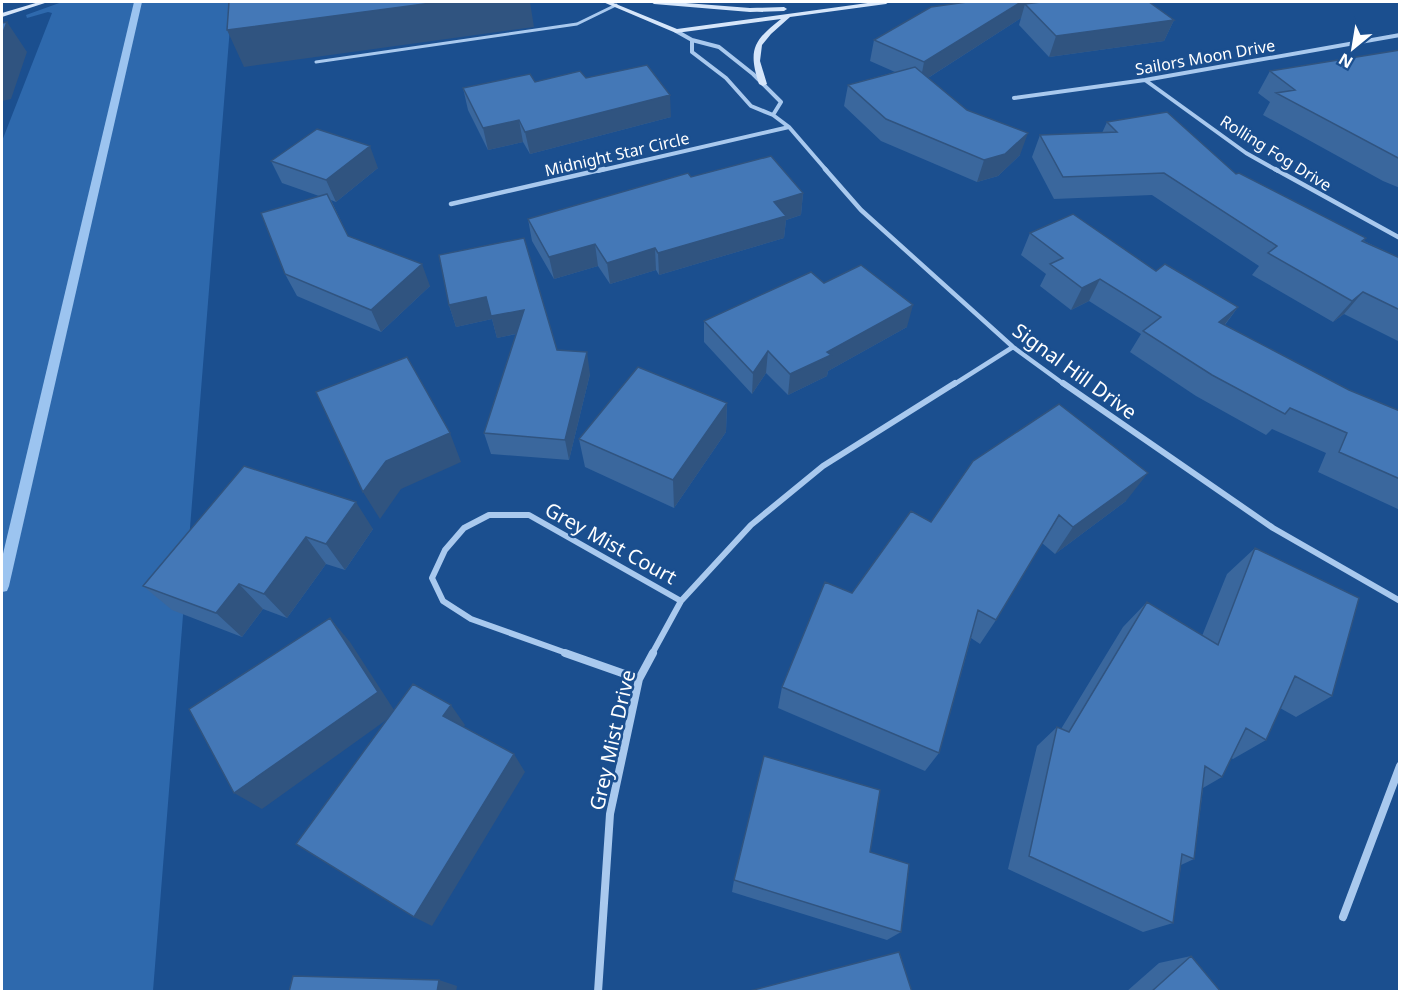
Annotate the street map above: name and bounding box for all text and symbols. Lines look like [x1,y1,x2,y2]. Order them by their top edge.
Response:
north arrow [1323,18,1383,78]
street label: Sailors Moon Drive [1133,34,1277,80]
text: N [1334,48,1357,74]
street label: Rolling Fog Drive [1216,110,1336,196]
street label: Midnight Star Circle [543,127,691,181]
street label: Signal Hill Drive [1007,317,1143,425]
street label: Grey Mist Court [540,496,682,590]
street label: Grey Mist Drive [583,667,641,813]

